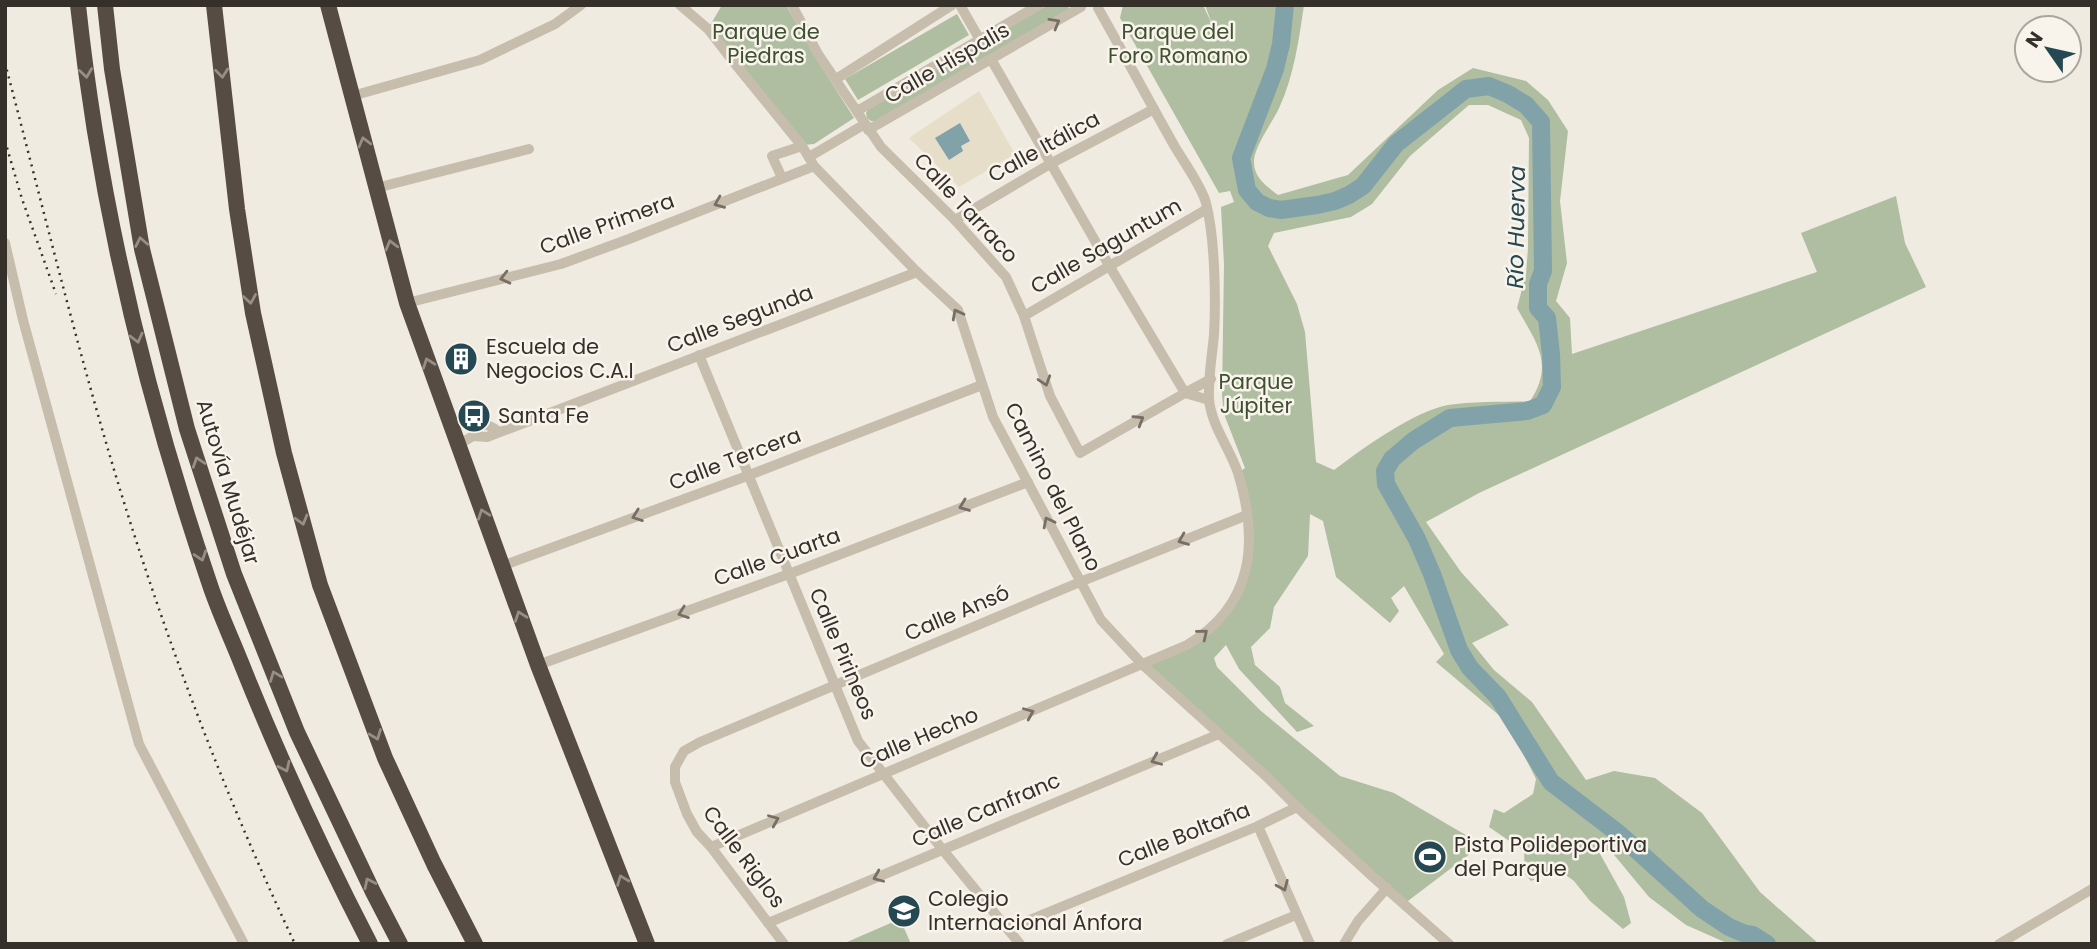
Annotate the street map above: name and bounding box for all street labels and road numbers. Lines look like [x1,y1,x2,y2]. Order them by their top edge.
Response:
street label: Calle Hispalis [879,15,1014,110]
street label: Calle Itálica [983,104,1105,189]
street label: Calle Tarraco [908,146,1025,269]
street label: Calle Primera [536,186,678,261]
street label: Calle Saguntum [1025,191,1186,301]
street label: Calle Segunda [663,277,817,360]
street label: Autovía Mudéjar [190,396,267,568]
street label: Camino del Plano [998,397,1109,576]
street label: Calle Tercera [665,420,805,497]
street label: Calle Cuarta [709,520,844,593]
street label: Calle Ansó [900,577,1014,648]
street label: Calle Pirineos [803,583,884,724]
street label: Calle Hecho [855,699,983,776]
street label: Calle Canfranc [907,765,1064,854]
street label: Calle Boltaña [1113,795,1254,874]
street label: Calle Riglos [696,800,792,914]

